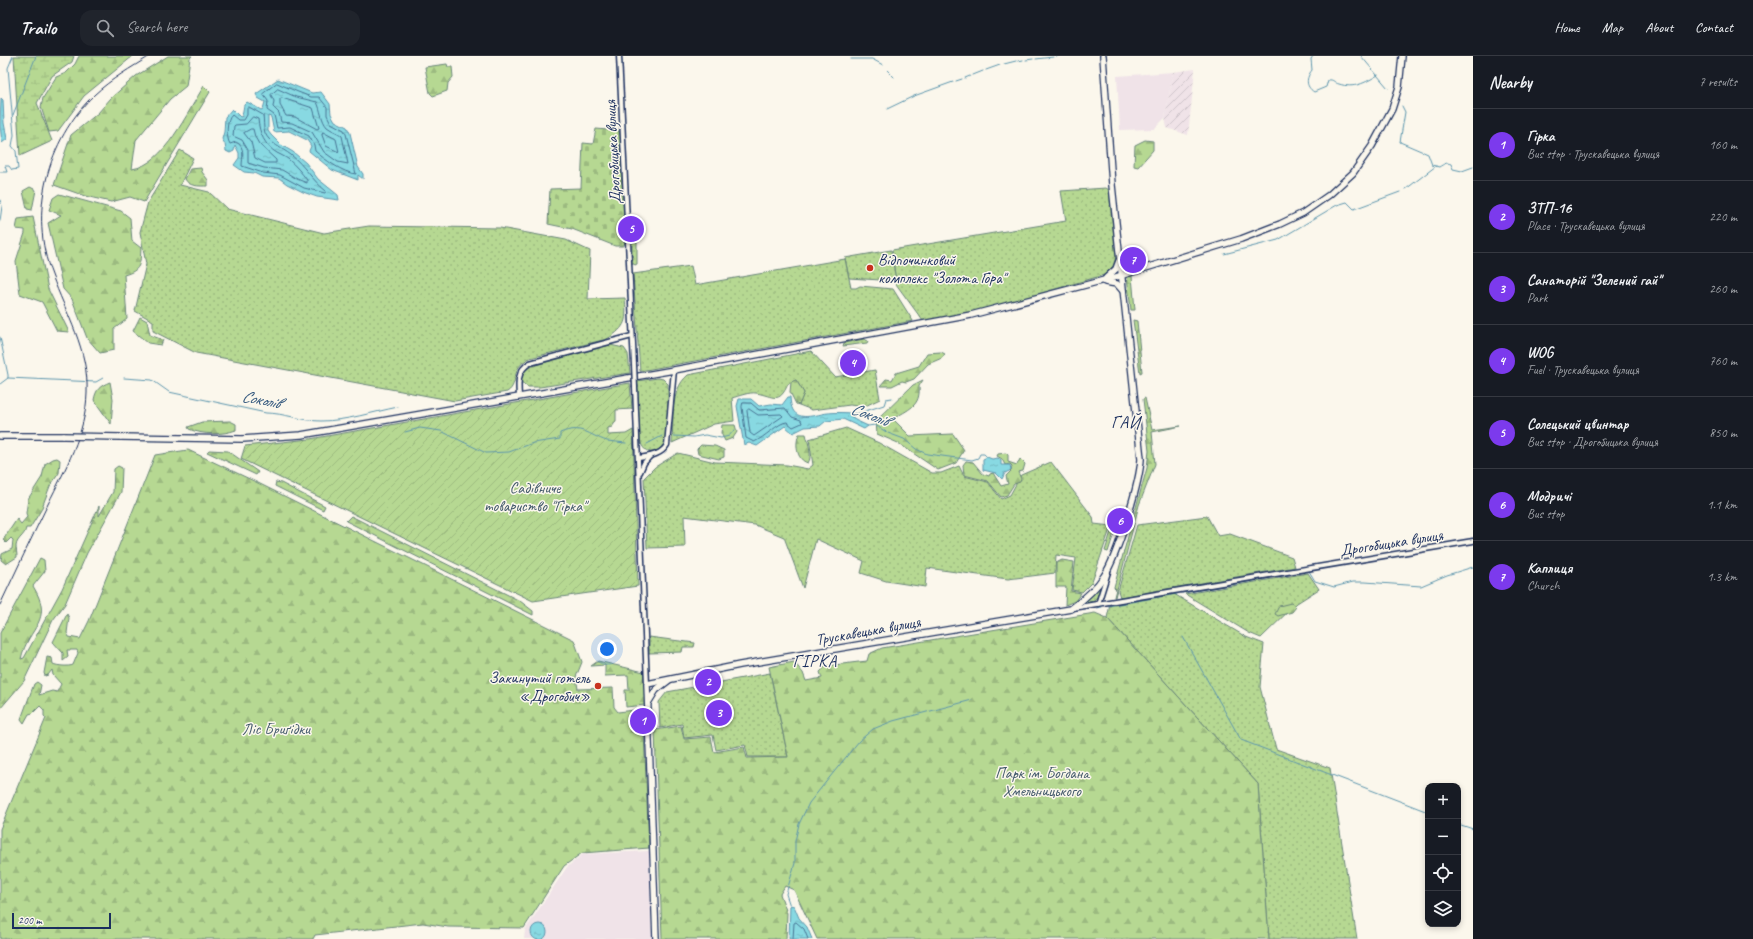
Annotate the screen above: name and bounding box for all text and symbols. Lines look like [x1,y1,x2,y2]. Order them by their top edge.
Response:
search box [80,10,360,46]
text: Trailo [20,16,56,40]
icon: search [94,17,116,39]
text: Search here [126,18,188,37]
text: Home [1554,19,1580,36]
text: Map [1602,19,1623,36]
text: About [1645,19,1673,36]
text: Contact [1695,19,1733,36]
text: Nearby [1489,72,1532,93]
text: 7 results [1699,74,1737,90]
street label: Дрогобицька вулиця [600,98,626,205]
text: Гірка [1527,127,1555,146]
text: 1 [1499,137,1505,153]
text: 160 m [1709,137,1737,153]
text: Bus stop · Трускавецька вулиця [1527,146,1659,162]
text: ЗТП-16 [1527,199,1571,218]
text: 2 [1499,209,1505,225]
text: 220 m [1709,209,1737,225]
pin: 5 [618,214,644,244]
text: Place · Трускавецька вулиця [1527,218,1645,234]
pin: 7 [1120,245,1146,275]
place label: Відпочинковий комплекс "Золота Гора" [878,250,1009,288]
marker: Відпочинковий комплекс "Золота Гора" [865,263,875,273]
text: Санаторій "Зелений гай" [1527,271,1661,290]
text: 3 [1499,281,1505,297]
text: 260 m [1709,281,1737,297]
text: Park [1527,290,1548,306]
text: WOG [1527,343,1553,362]
pin: 4 [840,348,866,378]
text: 4 [1499,353,1505,369]
text: 760 m [1709,353,1737,369]
text: Fuel · Трускавецька вулиця [1527,362,1639,378]
water label: Соколів [240,385,289,415]
water label: Соколів [848,398,898,433]
district label: ГАЙ [1111,412,1143,433]
text: Солецький цвинтар [1527,415,1629,434]
text: 5 [1499,425,1505,441]
text: 850 m [1709,425,1737,441]
text: Bus stop · Дрогобицька вулиця [1527,434,1658,450]
park label: Садівниче товариство "Гірка" [484,478,589,516]
text: Модричі [1527,487,1571,506]
text: 6 [1499,497,1505,513]
text: 1.1 km [1707,497,1737,513]
pin: 6 [1107,506,1133,536]
text: Bus stop [1527,506,1564,522]
street label: Дрогобицька вулиця [1338,525,1445,561]
text: Каплиця [1527,559,1572,578]
text: 7 [1499,569,1505,585]
text: 1.3 km [1707,569,1737,585]
text: Church [1527,578,1560,594]
street label: Трускавецька вулиця [814,612,923,650]
your location [597,639,617,659]
district label: ГІРКА [793,651,838,672]
pin: 2 [695,667,721,697]
place label: Закинутий готель «Дрогобич» [489,668,591,706]
marker: Закинутий готель «Дрогобич» [593,681,603,691]
pin: 3 [706,698,732,728]
pin: 1 [630,706,656,736]
park label: Ліс Бриґідки [242,719,311,739]
park label: Парк ім. Богдана Хмельницького [995,763,1090,801]
map controls [1425,783,1461,927]
button: + [1425,783,1461,819]
button: − [1425,819,1461,855]
button: locate [1425,855,1461,891]
button: layers [1425,891,1461,927]
scale bar [12,911,111,930]
text: 200 m [18,913,42,927]

